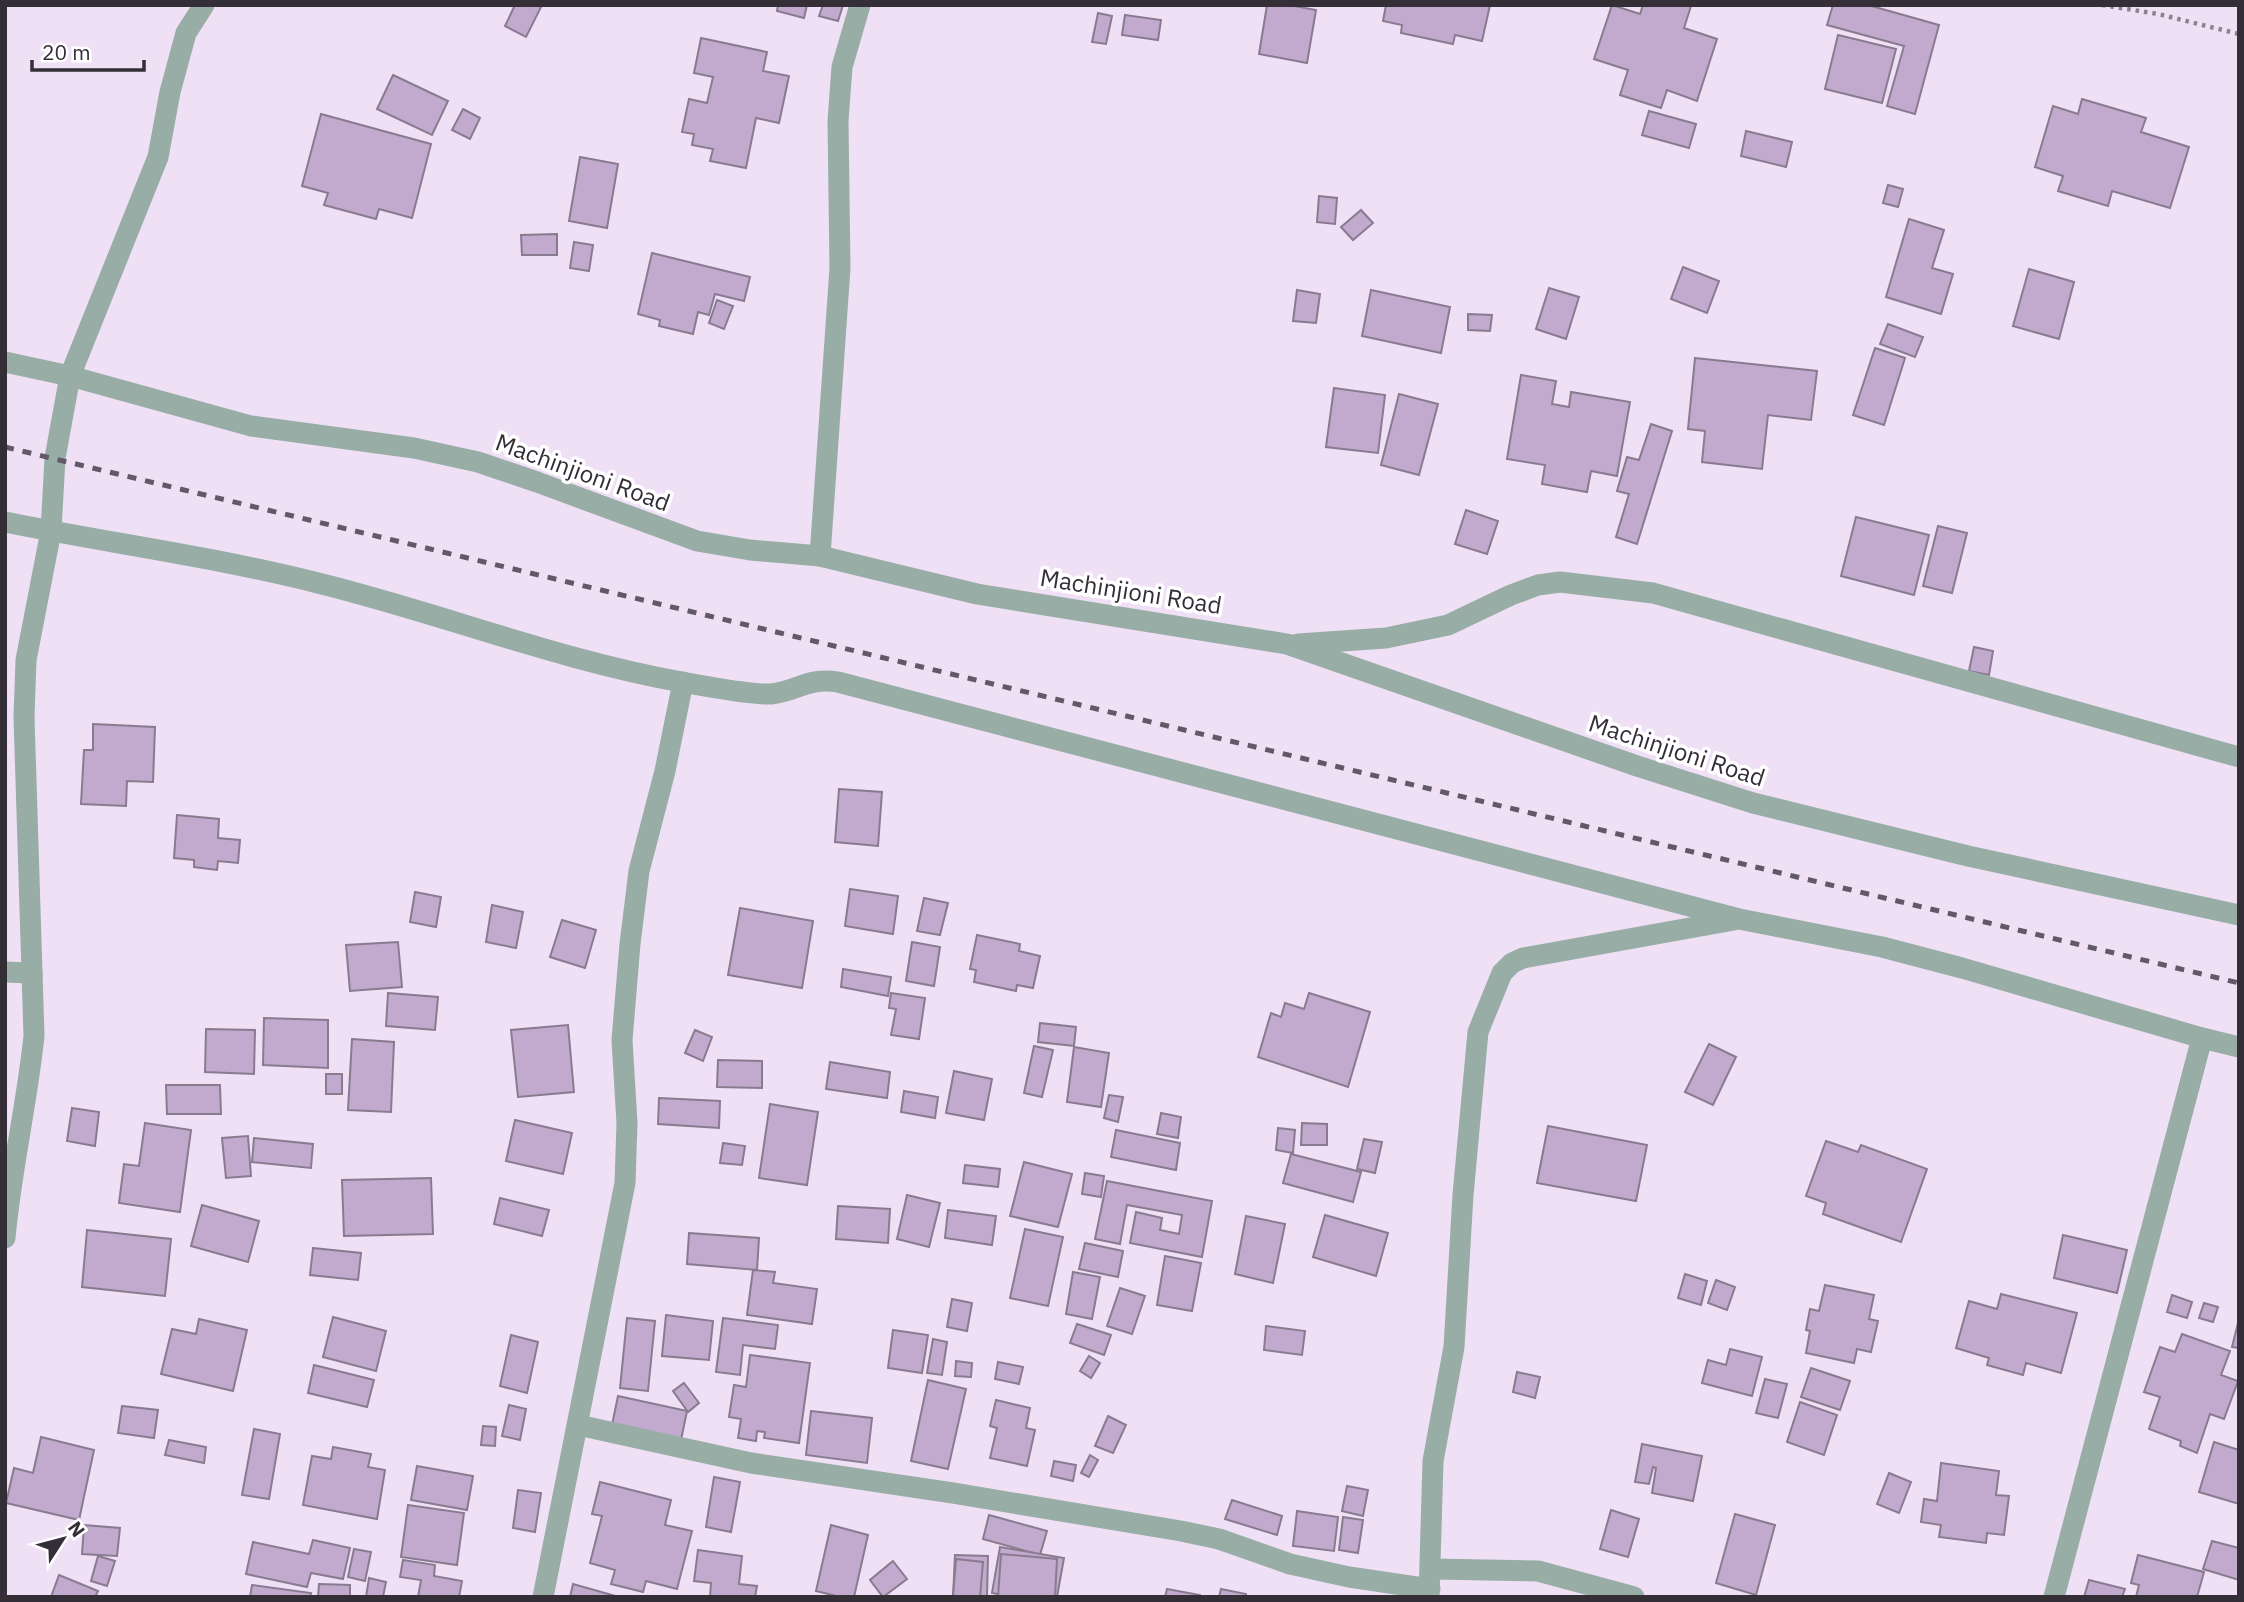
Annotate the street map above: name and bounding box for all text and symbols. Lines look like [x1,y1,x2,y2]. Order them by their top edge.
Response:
scale bar [32,28,144,72]
text: 20 m [42,38,91,66]
street label: Machinjioni Road [491,426,675,518]
street label: Machinjioni Road [1038,561,1224,621]
street label: Machinjioni Road [1585,706,1769,794]
north arrow [28,1504,98,1574]
text: N [63,1516,91,1542]

